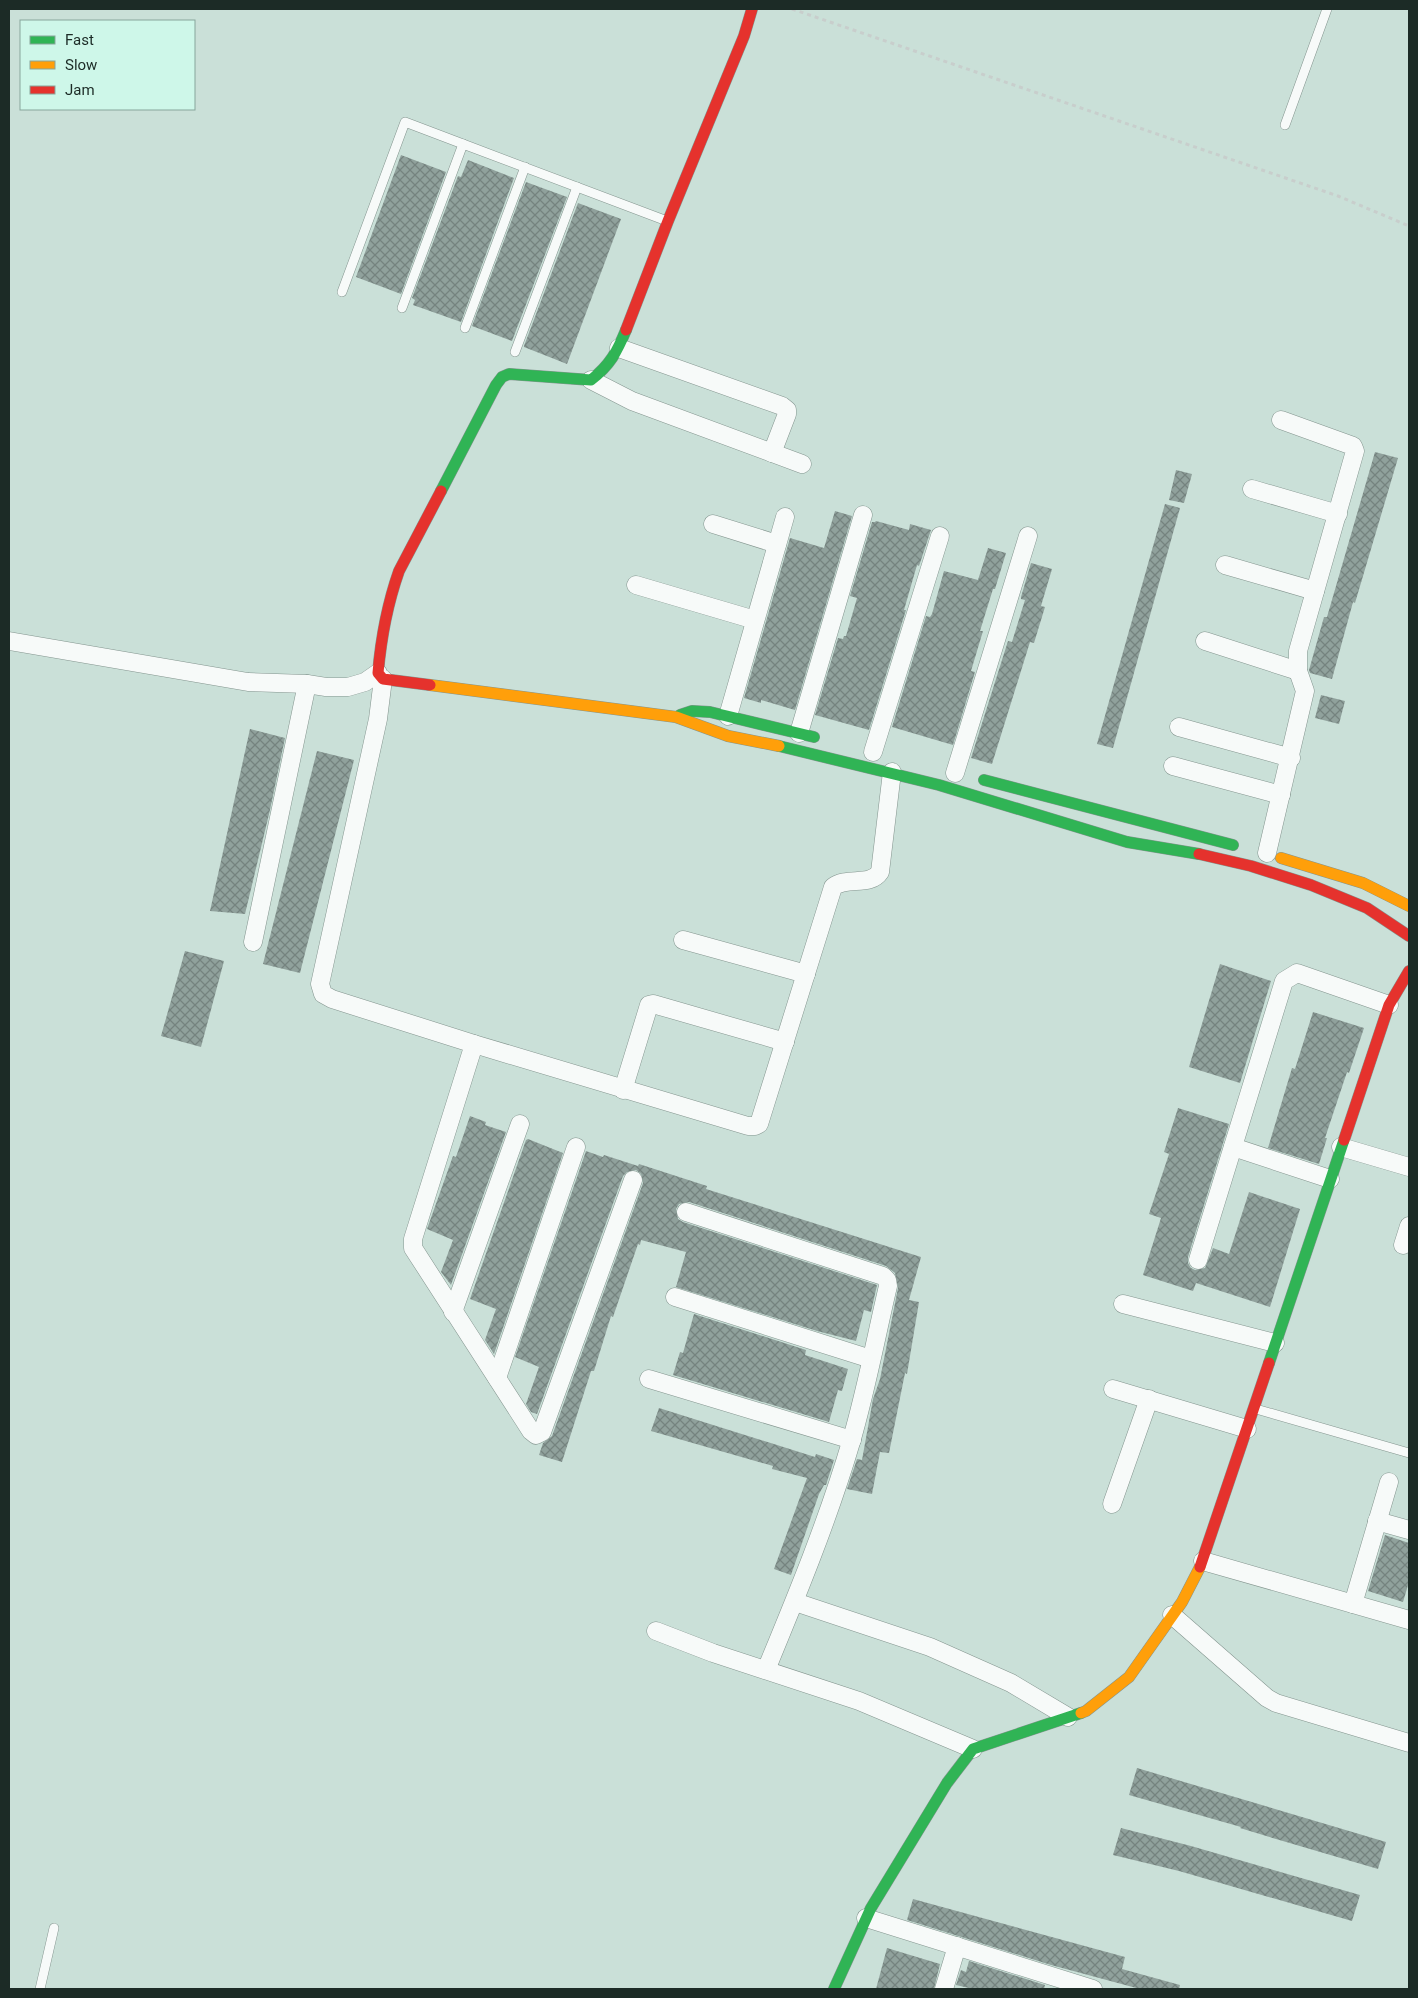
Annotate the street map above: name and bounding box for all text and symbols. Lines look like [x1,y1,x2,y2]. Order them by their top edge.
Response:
legend [20,20,195,110]
text: Fast [65,31,94,49]
text: Slow [65,56,97,74]
text: Jam [65,81,95,99]

